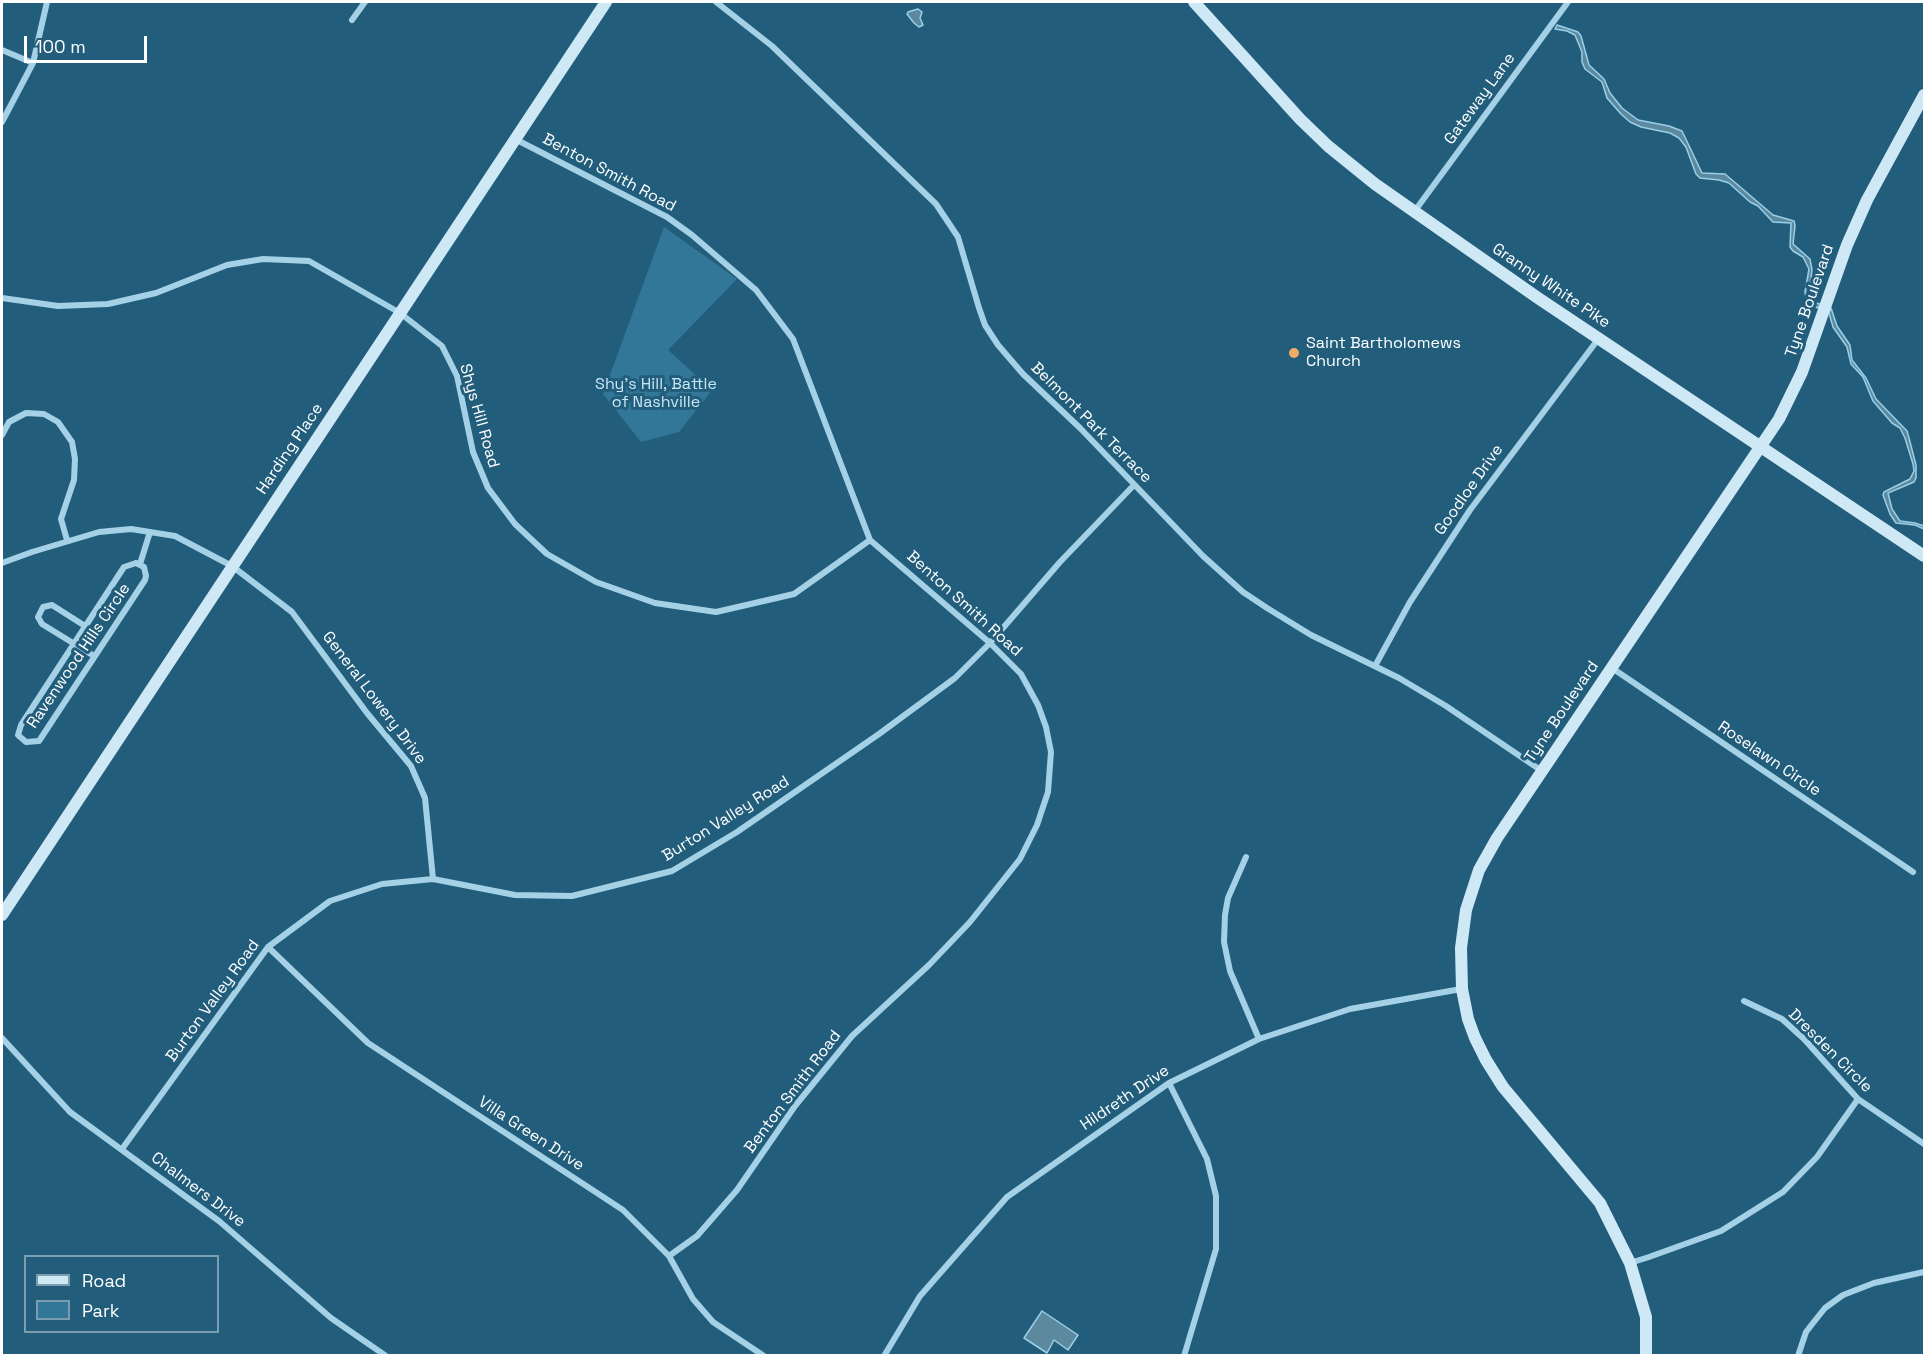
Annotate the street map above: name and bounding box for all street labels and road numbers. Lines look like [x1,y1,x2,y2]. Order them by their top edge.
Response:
street label: Gateway Lane [1440,49,1520,149]
street label: Benton Smith Road [539,130,679,216]
street label: Granny White Pike [1488,239,1614,333]
street label: Tyne Boulevard [1782,242,1838,360]
street label: Belmont Park Terrace [1027,359,1155,487]
street label: Shys Hill Road [455,362,503,470]
street label: Harding Place [253,400,327,498]
street label: Goodloe Drive [1431,441,1507,539]
street label: Benton Smith Road [902,547,1026,661]
street label: Ravenwood Hills Circle [23,580,135,732]
street label: General Lowery Drive [318,628,430,768]
street label: Tyne Boulevard [1521,658,1603,766]
street label: Roselawn Circle [1714,717,1824,801]
street label: Burton Valley Road [659,772,793,866]
street label: Burton Valley Road [162,936,264,1066]
street label: Dresden Circle [1784,1005,1876,1097]
street label: Benton Smith Road [741,1027,845,1157]
street label: Hildreth Drive [1077,1061,1173,1135]
street label: Villa Green Drive [474,1093,588,1175]
street label: Chalmers Drive [147,1148,249,1232]

